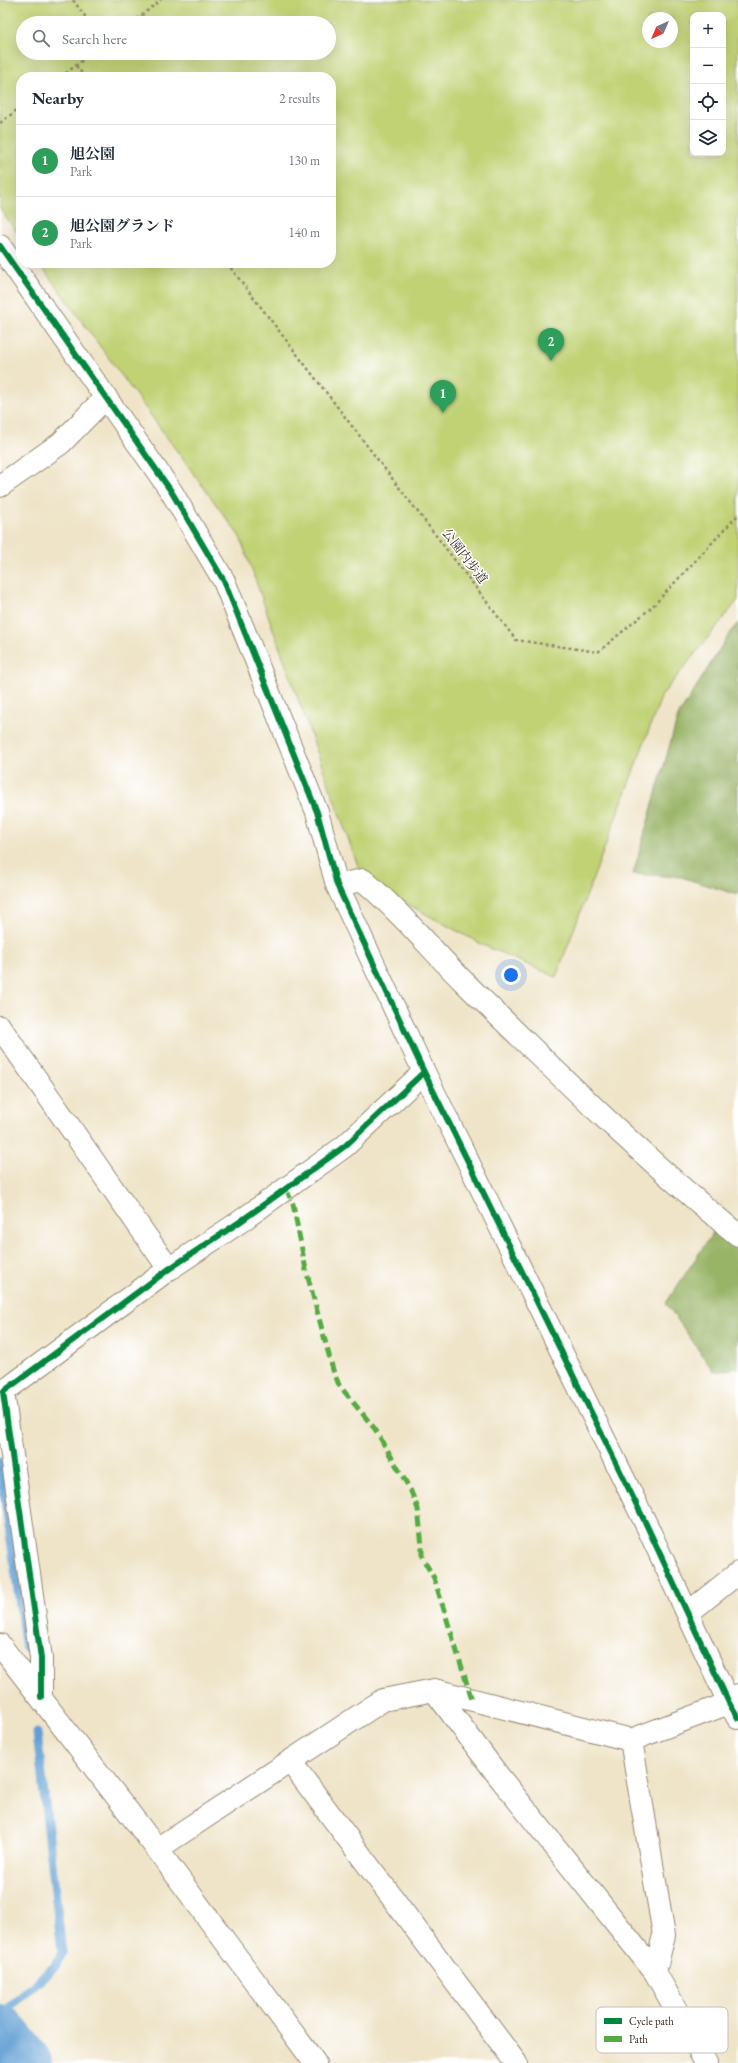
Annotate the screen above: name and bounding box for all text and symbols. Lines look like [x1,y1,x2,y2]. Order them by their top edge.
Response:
north arrow [642,12,678,48]
map controls [690,12,726,156]
button: + [690,12,726,48]
search box [16,16,336,60]
icon: search [30,27,52,49]
text: Search here [62,29,127,48]
button: − [690,48,726,84]
button: locate [690,84,726,120]
text: Nearby [32,87,84,109]
text: 2 results [279,90,320,107]
button: layers [690,120,726,156]
text: 旭公園 [70,144,115,163]
text: 1 [42,152,48,169]
text: 130 m [289,152,320,169]
text: Park [70,163,92,180]
text: 旭公園グランド [70,216,175,235]
text: 2 [42,224,48,241]
text: 140 m [289,224,320,241]
text: Park [70,235,92,252]
pin: 2 [538,328,564,361]
pin: 1 [430,380,456,413]
street label: 公園内歩道 [439,525,491,587]
your location [501,965,521,985]
legend [596,2007,728,2053]
text: Cycle path [629,2014,674,2028]
text: Path [629,2032,648,2046]

